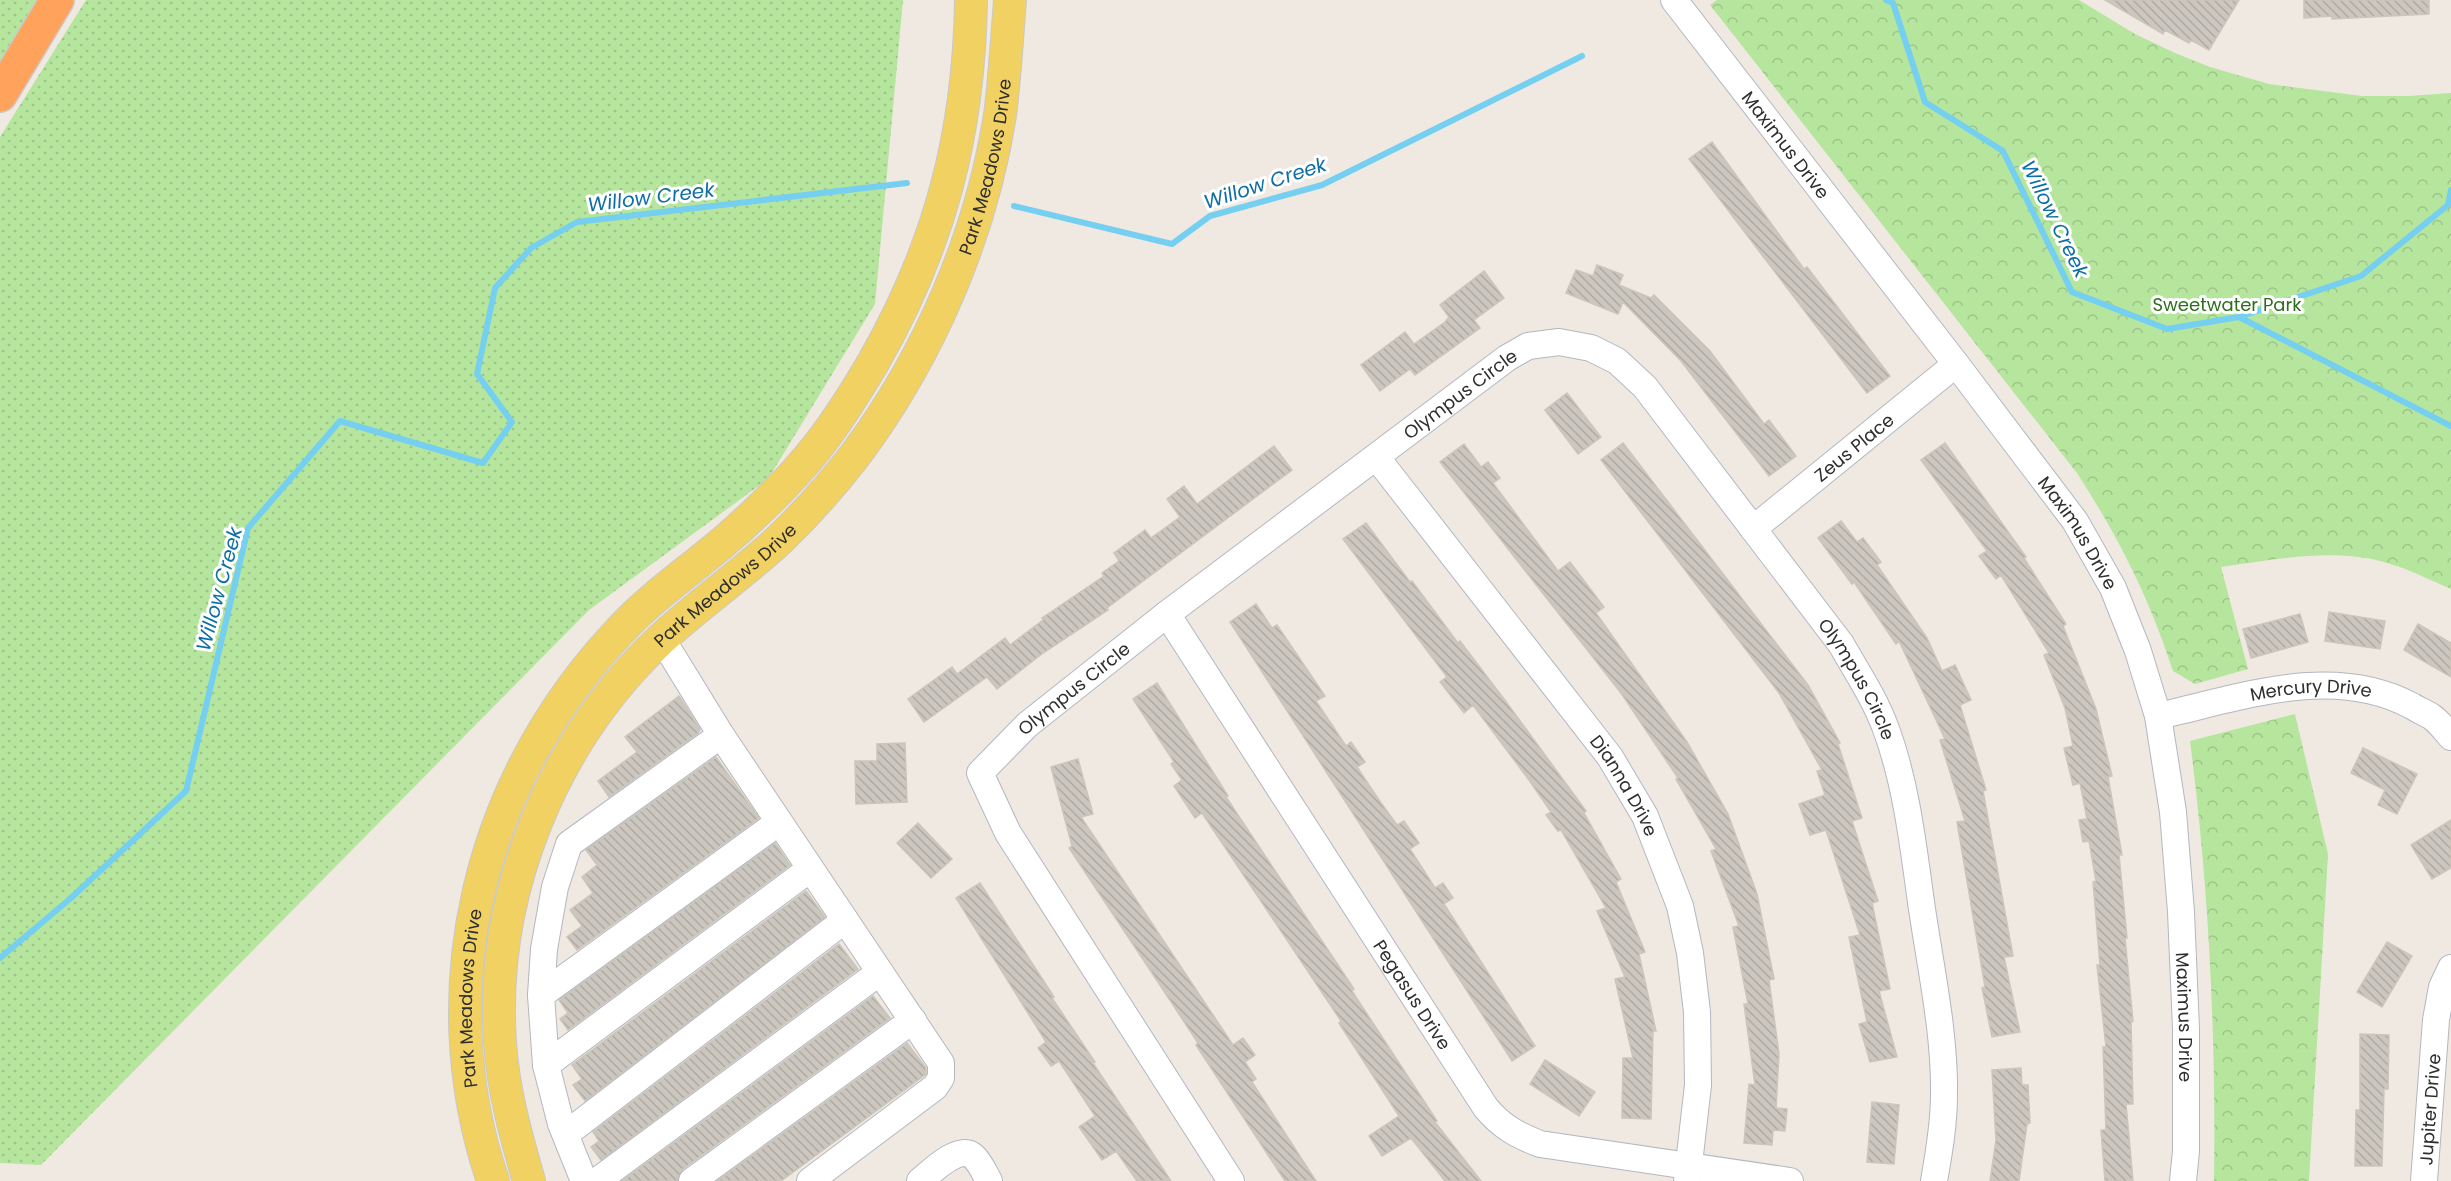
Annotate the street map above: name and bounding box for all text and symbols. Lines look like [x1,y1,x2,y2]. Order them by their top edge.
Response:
street label: Park Meadows Drive [952,78,1016,258]
street label: Maximus Drive [1736,86,1836,204]
water label: Willow Creek [1200,149,1332,216]
water label: Willow Creek [2014,156,2096,284]
water label: Willow Creek [586,175,718,219]
park label: Sweetwater Park [2153,292,2302,317]
street label: Olympus Circle [1398,342,1521,445]
street label: Zeus Place [1809,407,1899,487]
street label: Maximus Drive [2033,471,2124,594]
street label: Park Meadows Drive [648,517,802,653]
water label: Willow Creek [189,522,249,654]
street label: Olympus Circle [1813,613,1901,743]
street label: Olympus Circle [1012,636,1135,740]
street label: Mercury Drive [2248,673,2374,706]
street label: Dianna Drive [1585,729,1664,840]
street label: Park Meadows Drive [452,906,487,1090]
street label: Pegasus Drive [1368,935,1457,1054]
street label: Maximus Drive [2170,952,2199,1082]
street label: Jupiter Drive [2413,1052,2446,1166]

